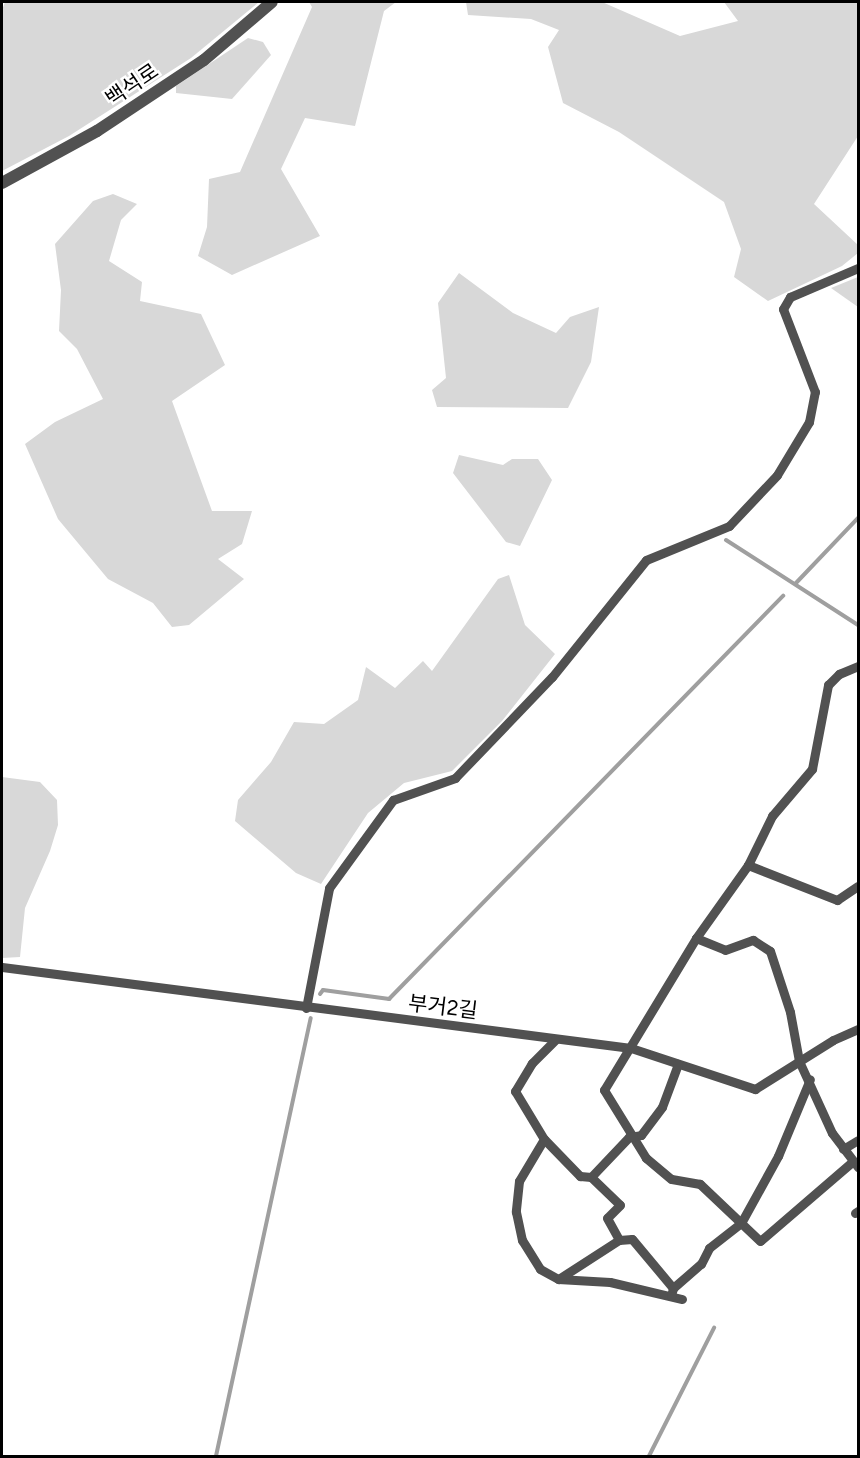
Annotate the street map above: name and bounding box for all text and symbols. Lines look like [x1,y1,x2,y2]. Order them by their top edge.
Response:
street label: 백석로 [101,58,163,112]
street label: 부거2길 [407,990,479,1024]

